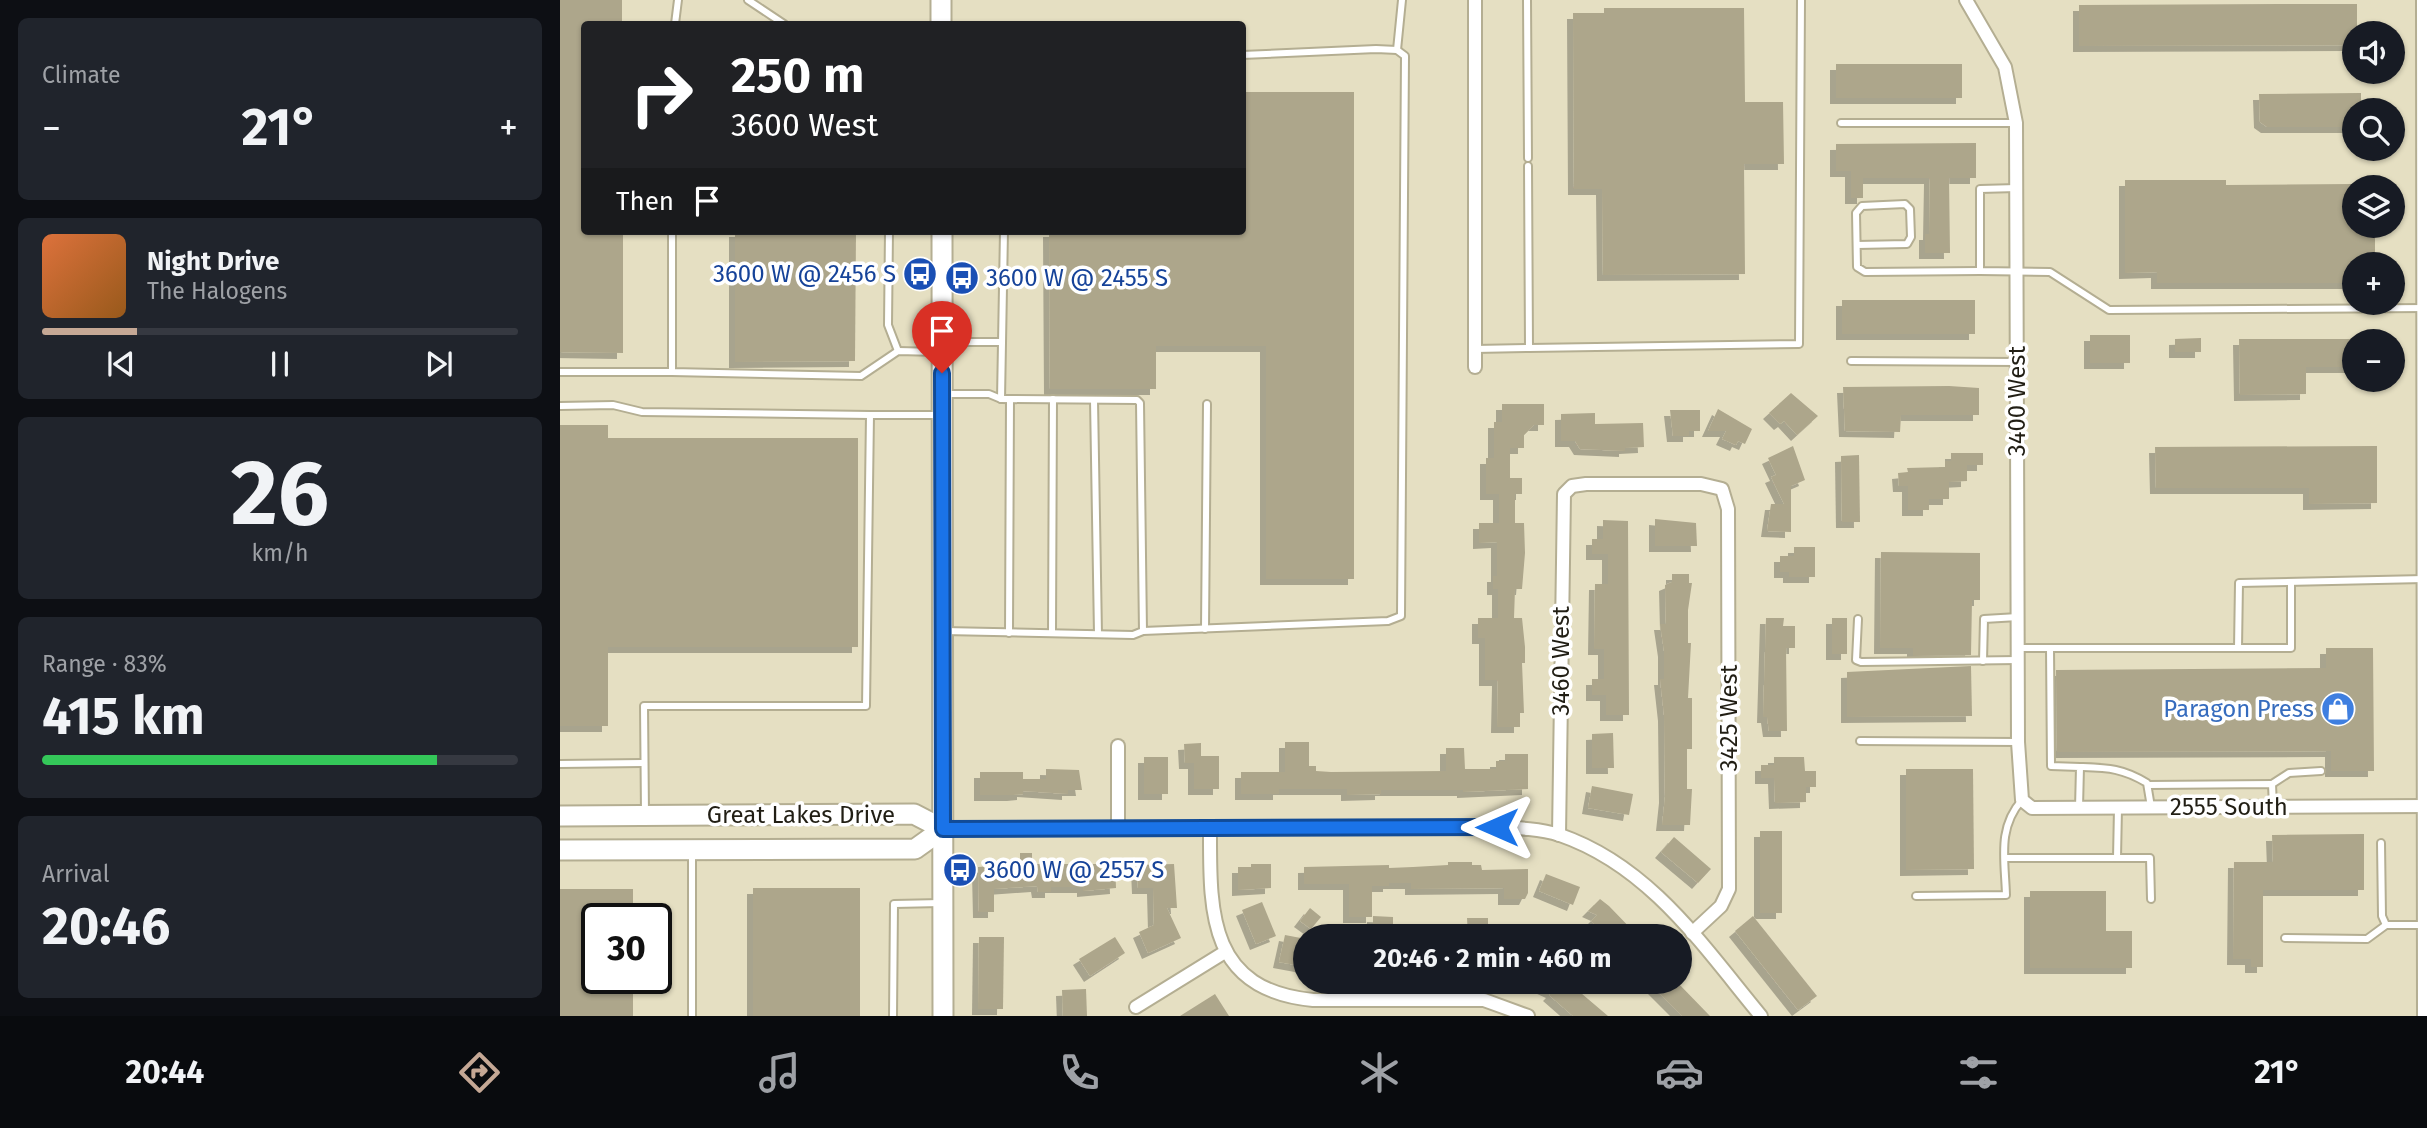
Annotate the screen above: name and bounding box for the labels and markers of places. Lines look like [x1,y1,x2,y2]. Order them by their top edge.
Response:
bus stop icon: 3600 W @ 2456 S [901,255,939,293]
bus stop icon: 3600 W @ 2455 S [943,259,981,297]
place label: 3600 W @ 2456 S [713,260,896,288]
place label: 3600 W @ 2455 S [986,264,1168,292]
pin [912,301,972,373]
shop icon: Paragon Press [2319,690,2357,728]
place label: Paragon Press [2163,695,2314,723]
bus stop icon: 3600 W @ 2557 S [941,851,979,889]
place label: 3600 W @ 2557 S [984,856,1164,884]

